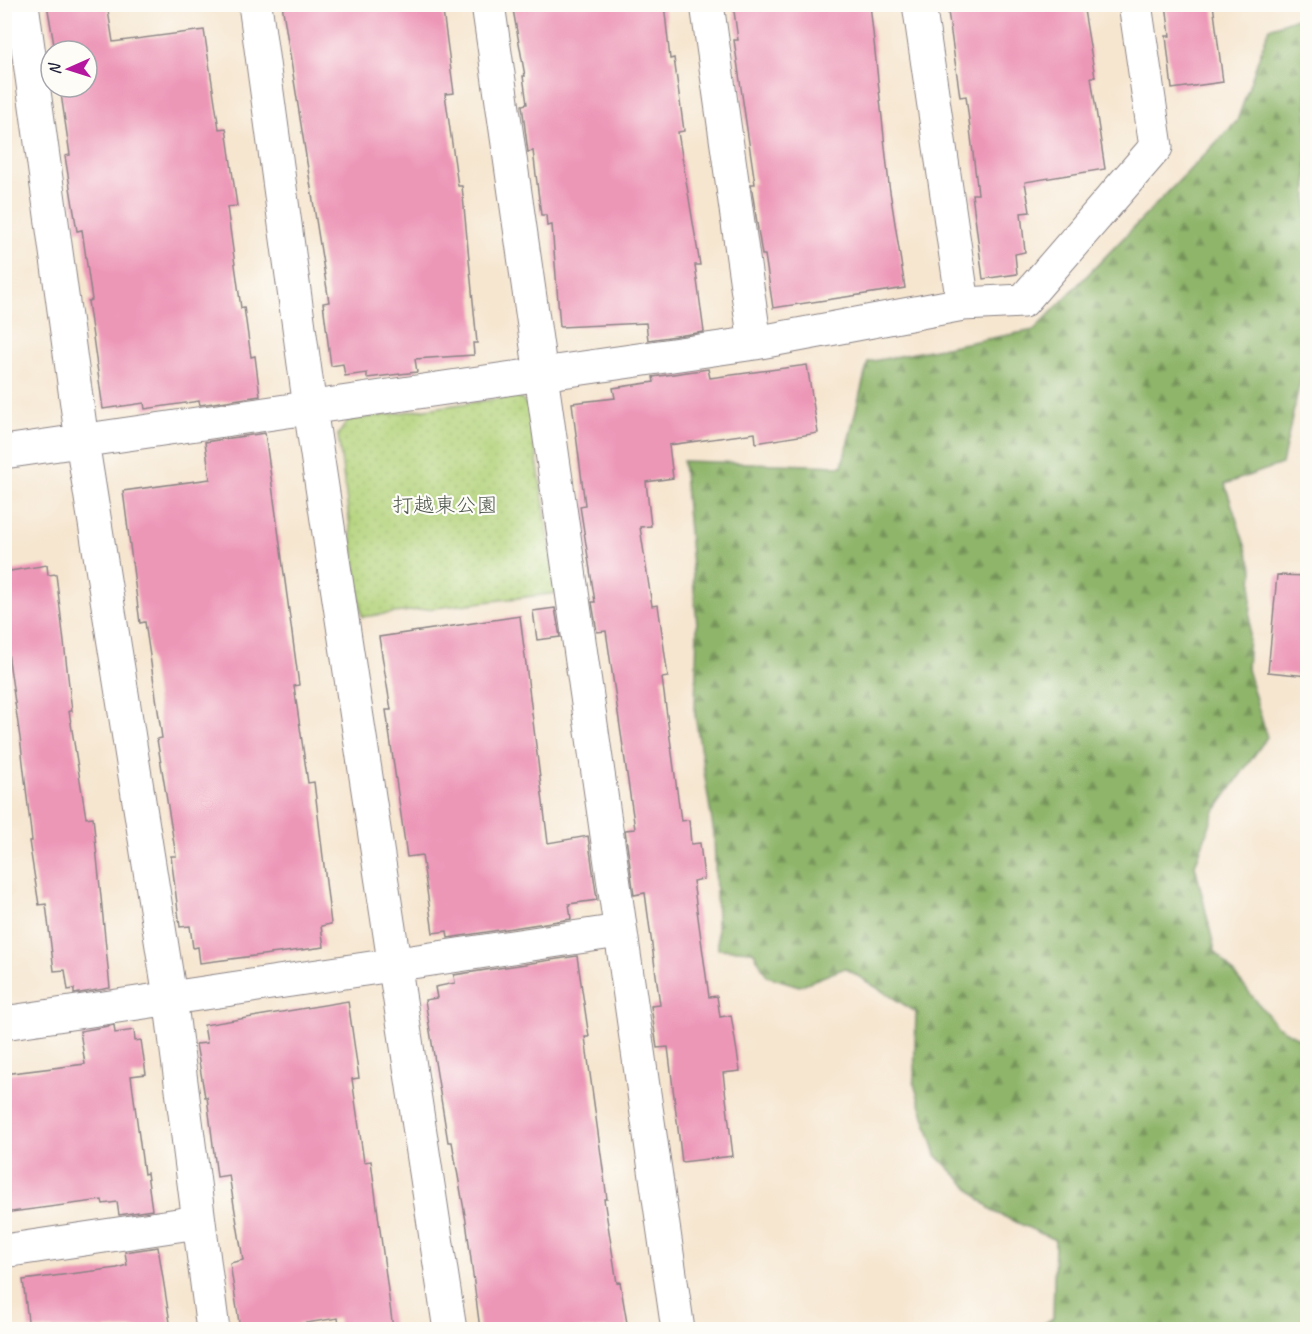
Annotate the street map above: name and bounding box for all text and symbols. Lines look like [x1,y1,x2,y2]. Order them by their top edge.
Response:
north arrow [39,39,99,99]
text: N [45,61,65,75]
park label: 打越東公園 [393,492,498,518]

